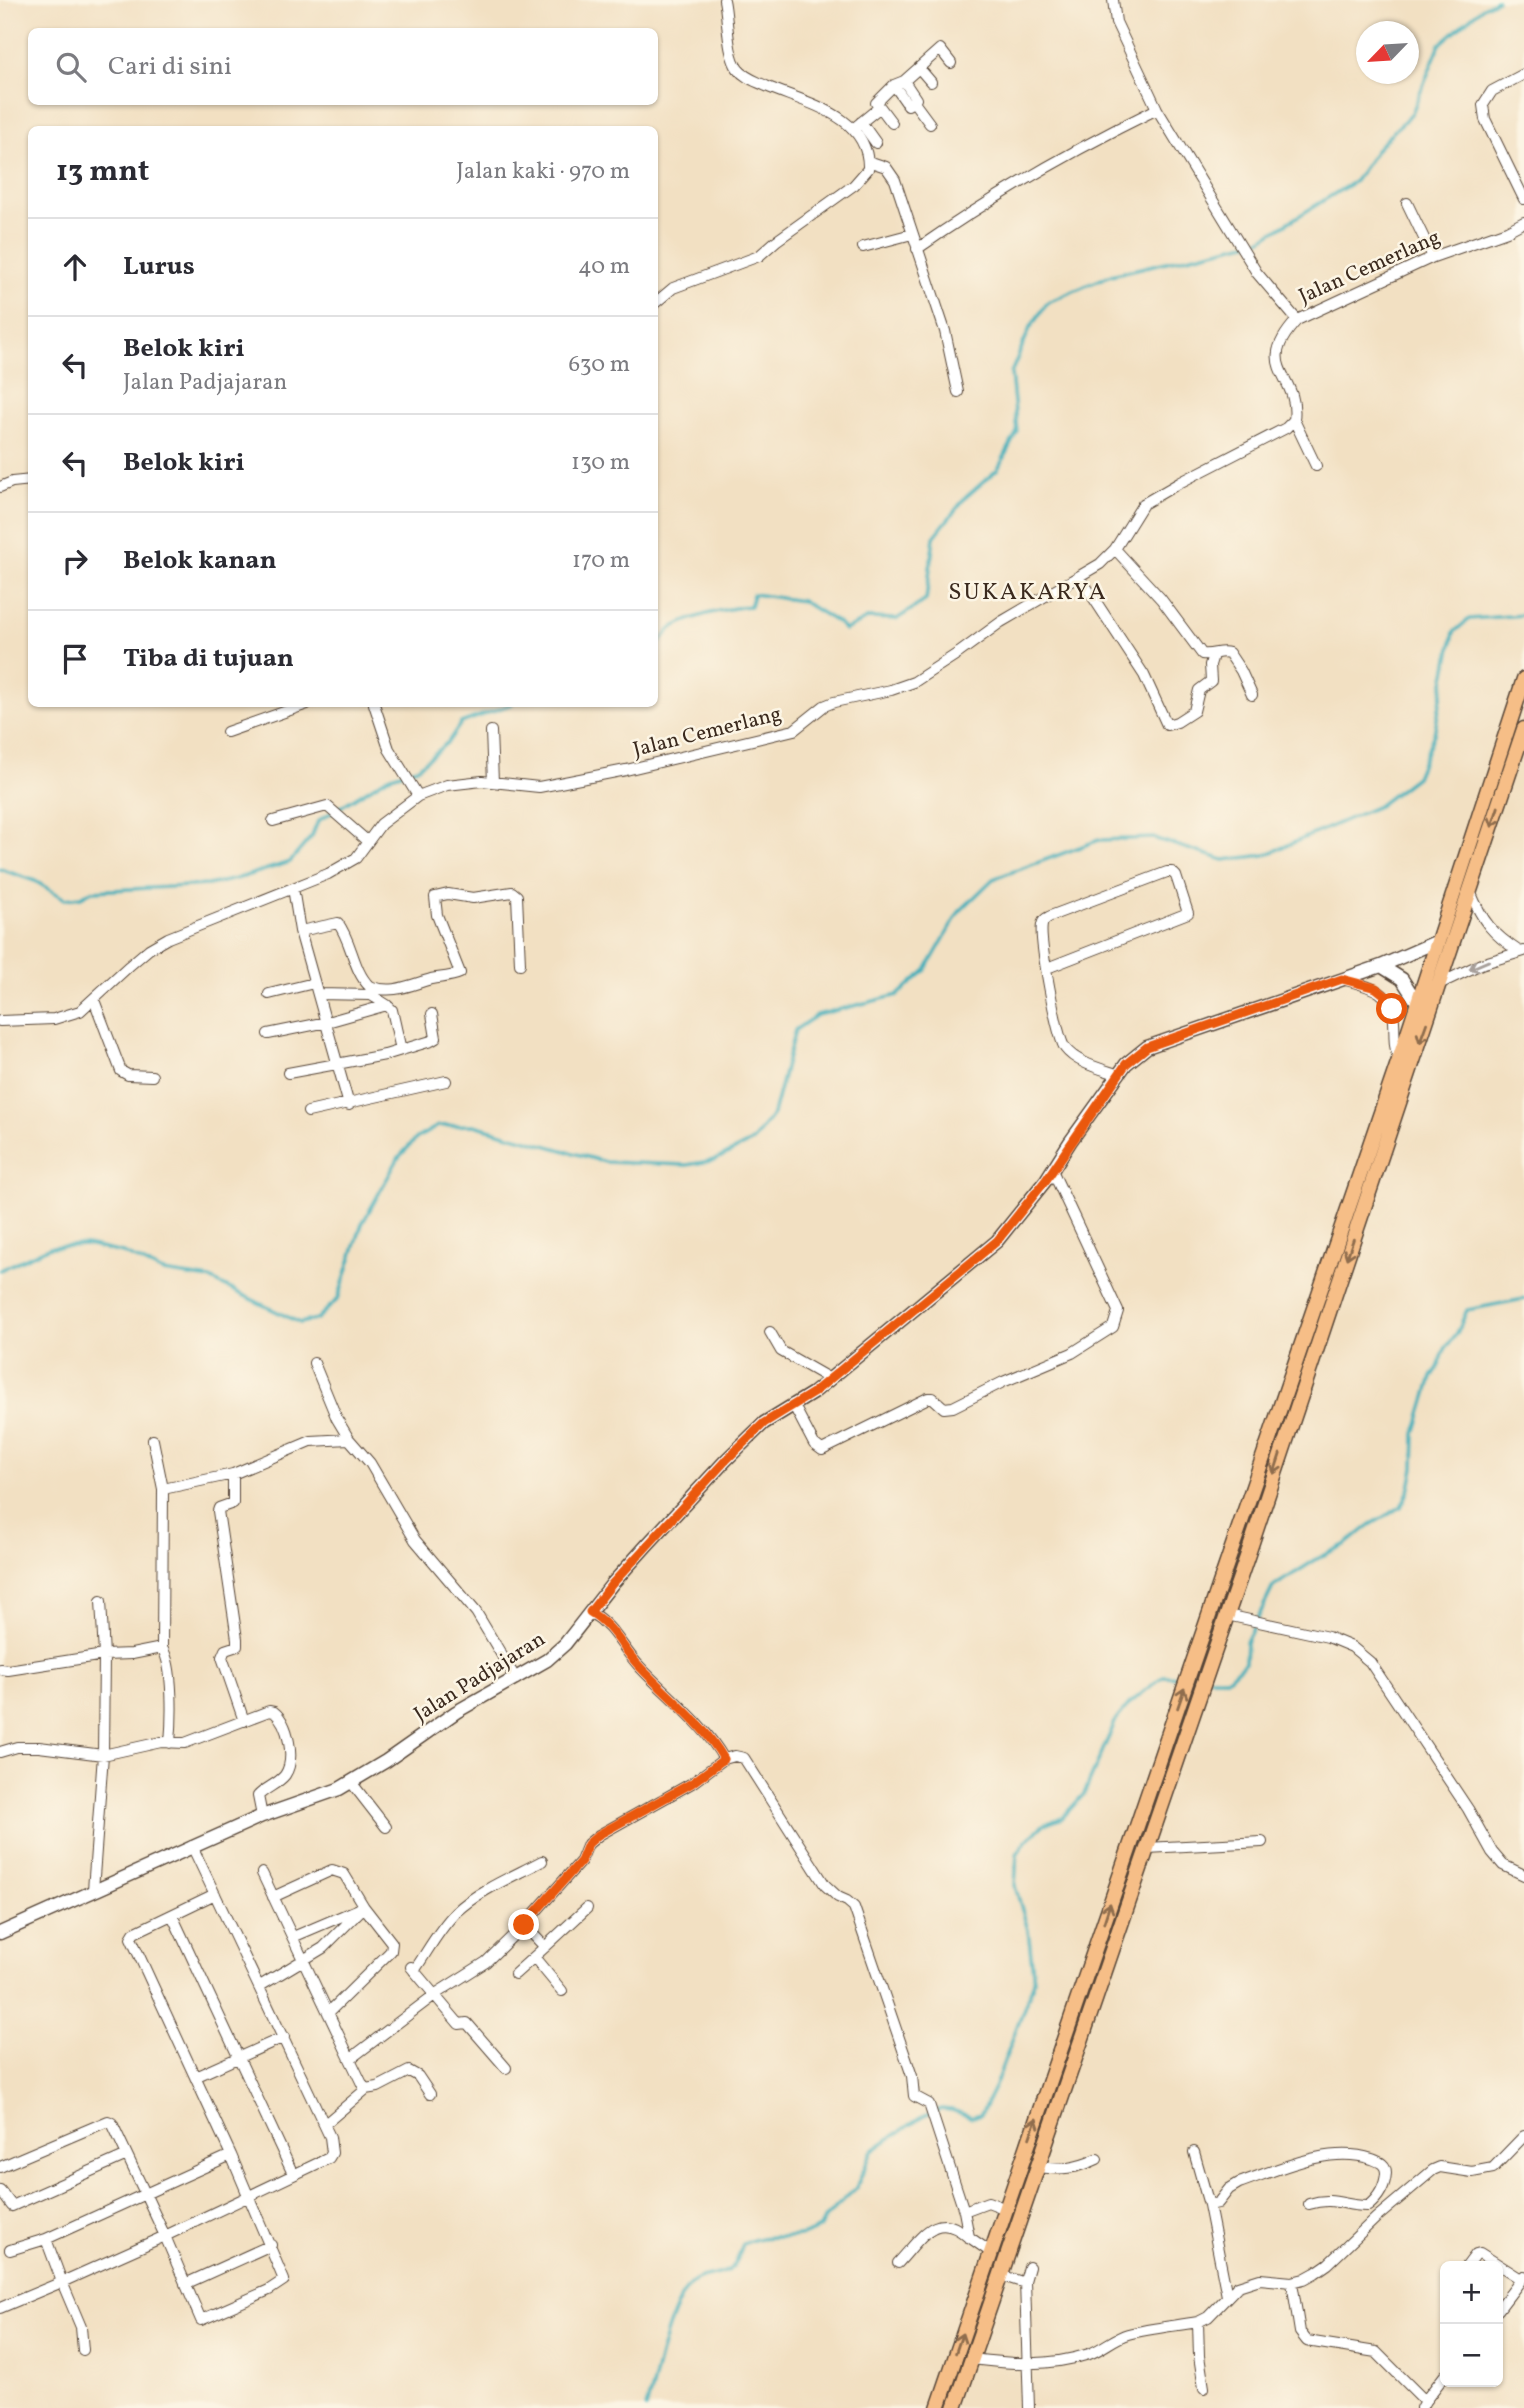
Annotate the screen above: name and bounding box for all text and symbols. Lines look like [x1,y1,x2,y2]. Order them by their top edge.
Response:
north arrow [1356,21,1419,84]
search box [28,28,658,105]
icon: search [52,48,90,86]
text: Cari di sini [108,49,232,85]
text: 13 mnt [56,151,149,193]
text: Jalan kaki · 970 m [456,156,630,188]
street label: Jalan Cemerlang [1294,223,1445,312]
icon: ahead [56,248,94,286]
text: Lurus [123,249,195,285]
text: 40 m [578,251,630,283]
text: Belok kiri [123,331,245,367]
icon: left [56,346,94,384]
text: 630 m [569,349,630,381]
text: Jalan Padjajaran [123,367,287,399]
icon: left [56,444,94,482]
text: Belok kiri [123,445,245,481]
text: 130 m [571,447,630,479]
icon: right [56,542,94,580]
text: Belok kanan [123,543,277,579]
text: 170 m [572,545,630,577]
district label: SUKAKARYA [948,576,1108,610]
icon: arrive [56,640,94,678]
text: Tiba di tujuan [123,641,294,677]
street label: Jalan Cemerlang [630,700,785,765]
one-way arrow [1488,806,1500,828]
one-way arrow [1469,959,1491,972]
route start [1376,993,1407,1024]
one-way arrow [1416,1022,1429,1044]
one-way arrow [1343,1237,1355,1259]
one-way arrow [1270,1453,1283,1475]
street label: Jalan Padjajaran [409,1625,551,1729]
one-way arrow [1176,1687,1188,1709]
one-way arrow [1102,1902,1115,1924]
route end [508,1909,539,1940]
one-way arrow [1028,2118,1040,2140]
map controls [1440,2261,1503,2387]
button: + [1440,2261,1503,2324]
button: − [1440,2324,1503,2387]
one-way arrow [954,2333,967,2355]

